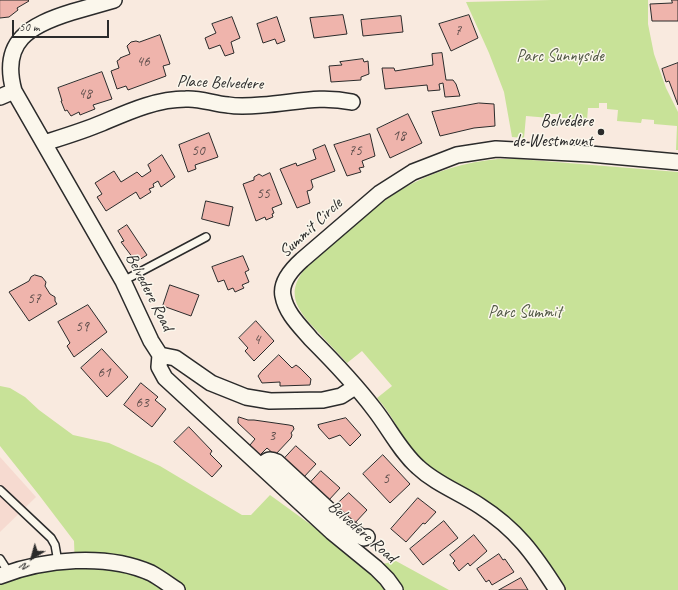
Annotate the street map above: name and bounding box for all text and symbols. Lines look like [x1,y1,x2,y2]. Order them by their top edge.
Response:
scale bar [14,12,111,38]
text: 50 m [19,19,39,35]
house number: 7 [455,22,461,40]
park label: Parc Sunnyside [516,47,604,67]
house number: 46 [136,53,150,71]
street label: Place Belvedere [176,71,264,95]
house number: 48 [78,85,92,103]
place label: Belvédère de Westmount [512,112,593,152]
house number: 18 [392,127,406,145]
marker: Belvédère de Westmount [596,127,606,137]
house number: 50 [191,142,205,160]
house number: 75 [348,142,362,160]
house number: 55 [256,185,270,203]
street label: Summit Circle [275,194,347,262]
street label: Belvedere Road [121,250,177,334]
house number: 57 [27,290,41,308]
park label: Parc Summit [488,303,562,323]
house number: 59 [75,318,89,336]
house number: 4 [254,331,260,349]
house number: 61 [97,364,111,382]
house number: 63 [135,394,149,412]
house number: 3 [269,427,275,445]
house number: 5 [383,470,389,488]
street label: Belvedere Road [323,496,401,568]
north arrow [12,538,52,578]
text: N [18,560,32,575]

